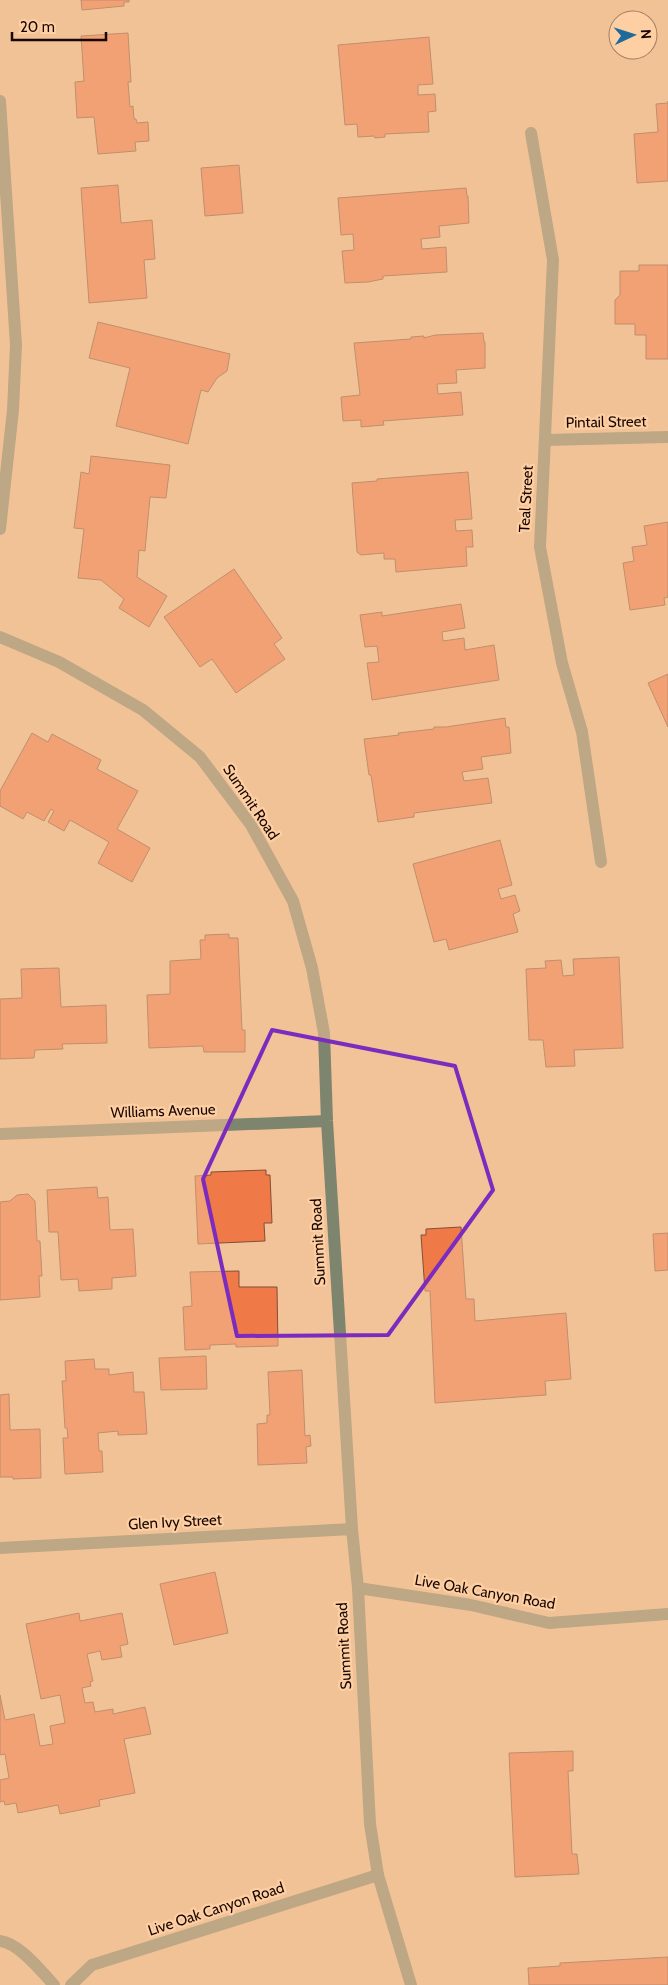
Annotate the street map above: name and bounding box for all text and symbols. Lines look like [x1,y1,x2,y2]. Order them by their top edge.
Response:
scale bar [12,10,106,42]
north arrow [608,10,658,60]
text: 20 m [20,18,55,36]
text: N [637,29,655,40]
street label: Pintail Street [565,412,647,432]
street label: Teal Street [515,465,537,533]
street label: Summit Road [219,761,283,843]
street label: Williams Avenue [110,1100,216,1122]
street label: Summit Road [307,1198,329,1286]
street label: Glen Ivy Street [128,1511,222,1533]
street label: Live Oak Canyon Road [413,1571,557,1613]
street label: Summit Road [333,1602,355,1690]
street label: Live Oak Canyon Road [146,1878,286,1940]

